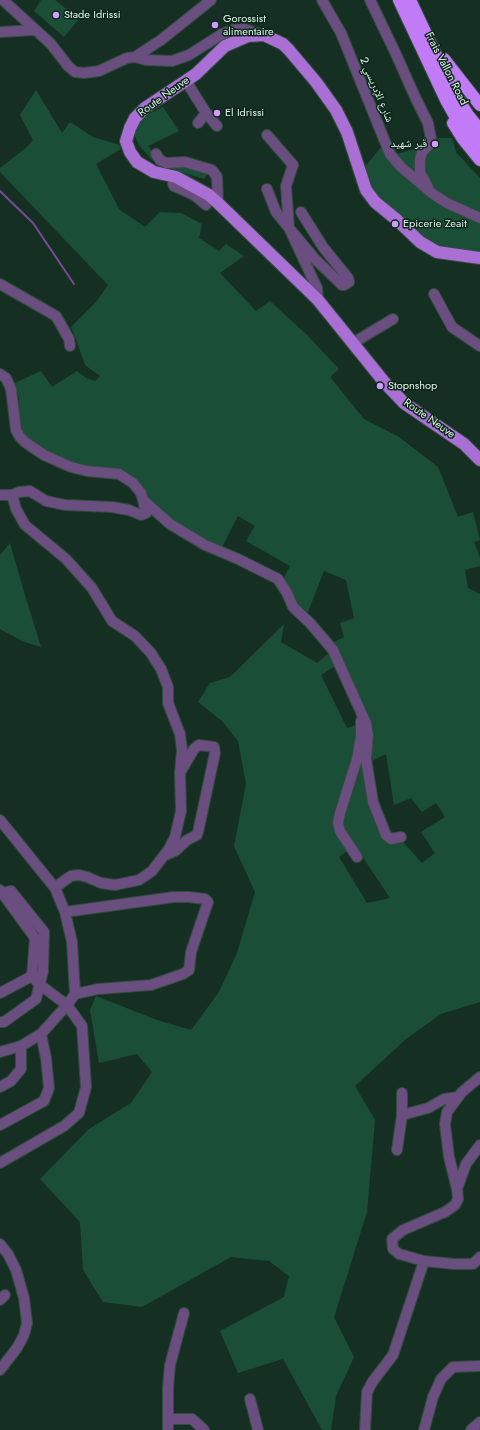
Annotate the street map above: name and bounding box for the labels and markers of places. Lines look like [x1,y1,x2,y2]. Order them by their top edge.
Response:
place label: Stade Idrissi [64,8,121,22]
marker: Stade Idrissi [51,10,61,20]
place label: Gorossist alimentaire [223,12,274,38]
marker: Gorossist alimentaire [210,20,220,30]
place label: El Idrissi [225,106,264,120]
marker: El Idrissi [212,108,222,118]
place label: قبر شهيد [391,137,427,151]
marker: قبر شهيد [430,139,440,149]
place label: Epicerie Zeait [403,217,467,231]
marker: Epicerie Zeait [390,219,400,229]
place label: Stopnshop [388,379,437,393]
marker: Stopnshop [375,381,385,391]

